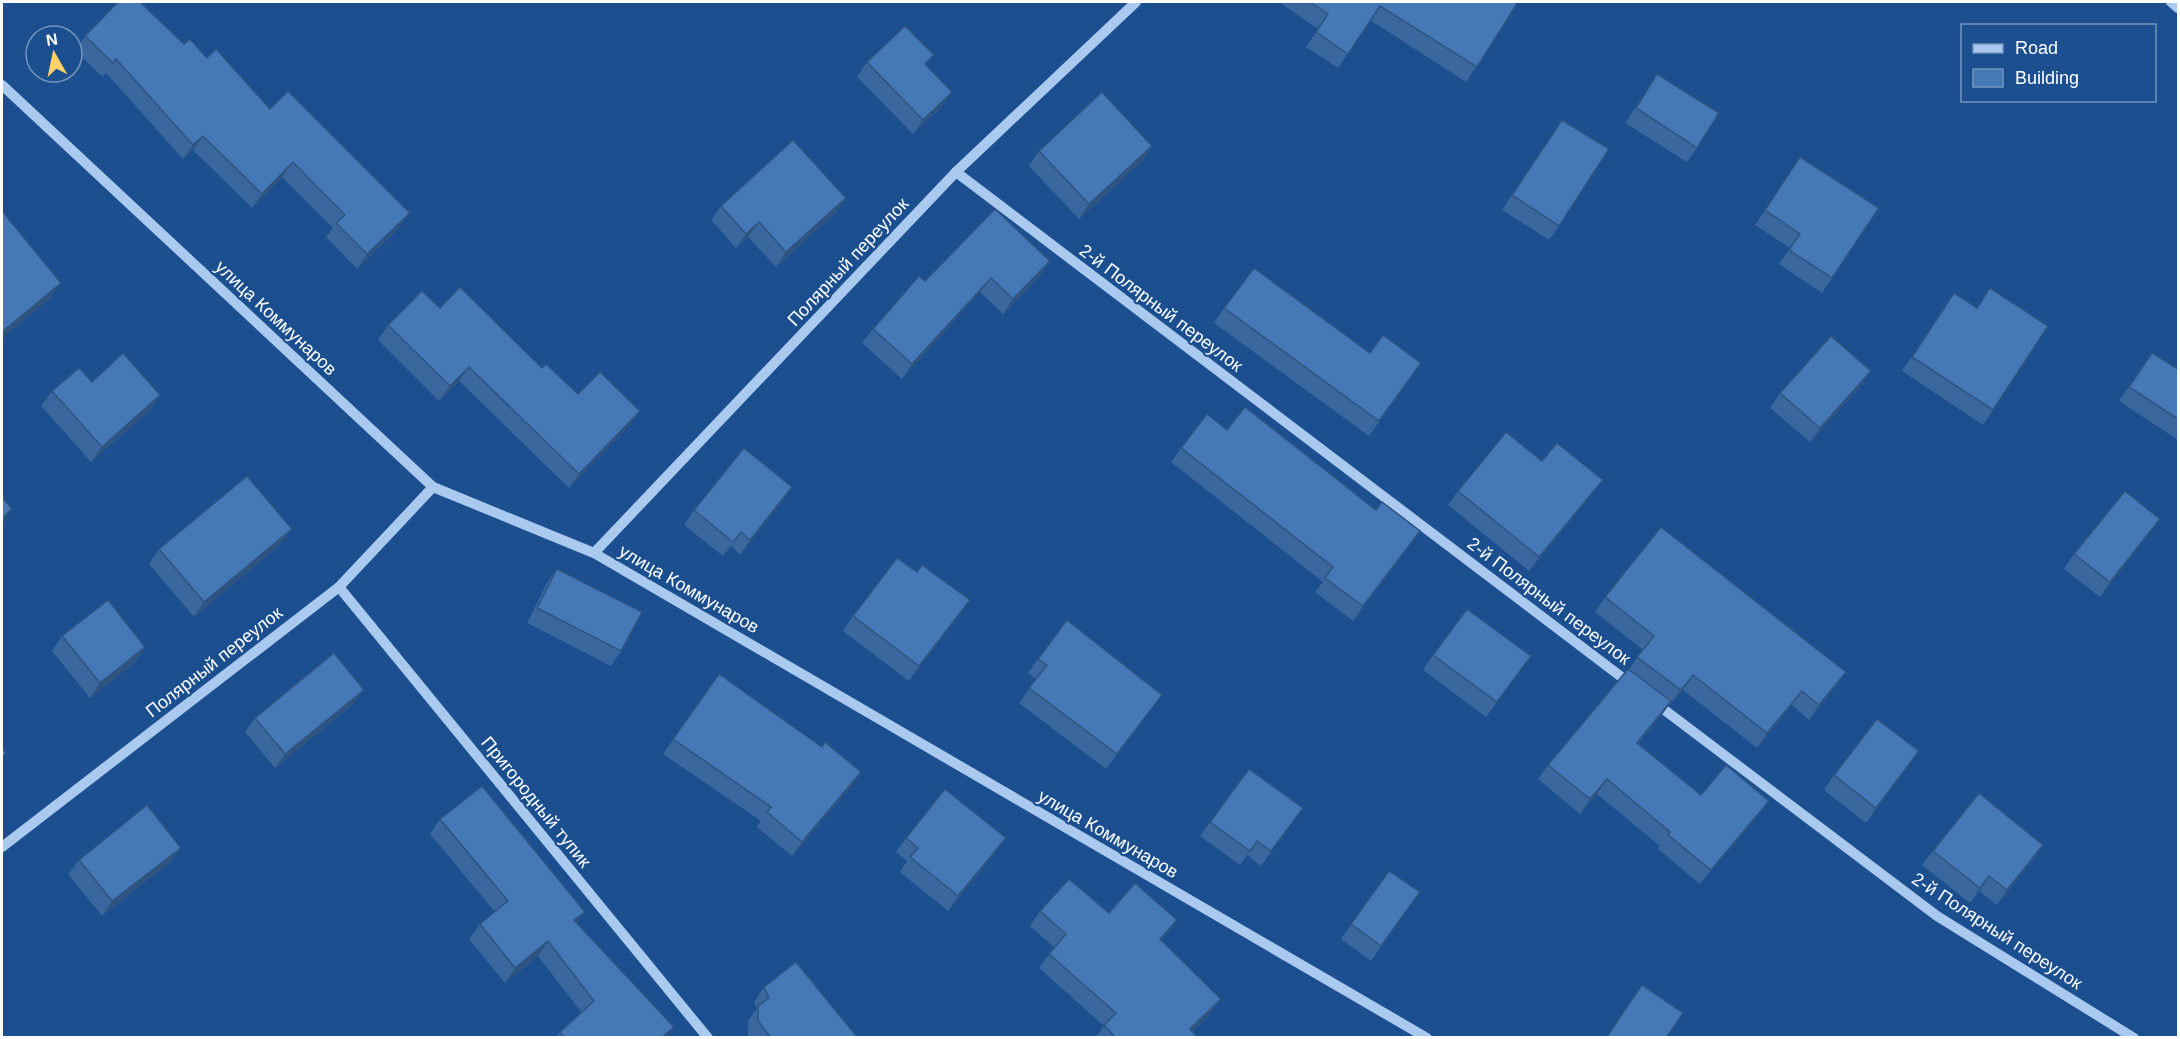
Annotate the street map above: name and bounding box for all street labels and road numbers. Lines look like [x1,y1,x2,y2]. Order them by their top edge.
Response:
street label: Полярный переулок [784,194,913,330]
street label: 2-й Полярный переулок [1076,240,1246,376]
street label: улица Коммунаров [211,257,341,379]
street label: 2-й Полярный переулок [1464,533,1634,669]
street label: улица Коммунаров [615,541,763,637]
street label: Полярный переулок [142,602,286,721]
street label: Пригородный тупик [477,733,595,871]
street label: улица Коммунаров [1034,786,1182,882]
street label: 2-й Полярный переулок [1908,869,2086,994]

